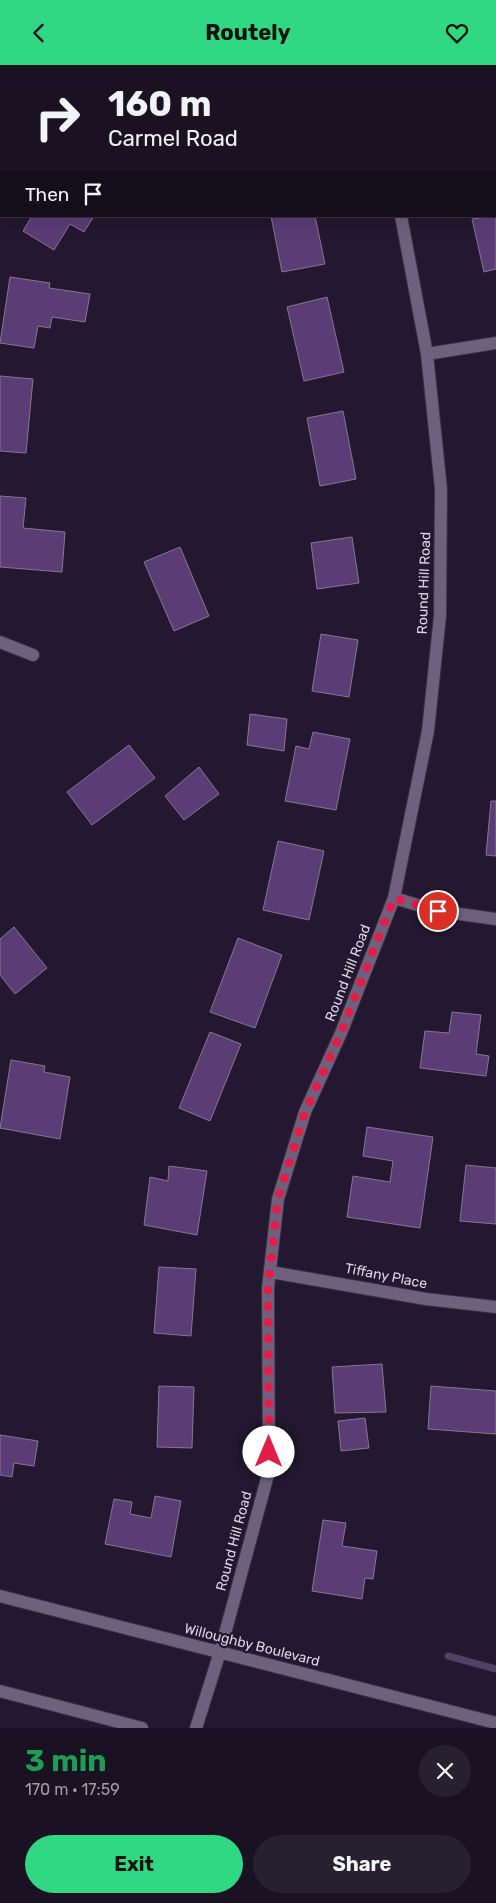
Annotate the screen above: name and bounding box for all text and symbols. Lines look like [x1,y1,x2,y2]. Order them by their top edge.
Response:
icon: back [25,19,53,47]
text: Routely [205,19,291,46]
icon: heart [443,19,471,47]
text: 160 m [108,83,212,125]
icon: right [25,85,90,150]
text: Carmel Road [108,125,238,152]
icon: arrive [79,180,107,208]
text: Then [25,183,69,206]
street label: Round Hill Road [414,531,434,635]
pin [417,890,459,932]
icon: arrive [424,897,452,925]
street label: Round Hill Road [322,922,374,1024]
street label: Tiffany Place [343,1260,429,1292]
position arrow [242,1425,294,1477]
street label: Round Hill Road [213,1489,255,1593]
street label: Willoughby Boulevard [182,1620,322,1670]
text: 3 min [25,1743,107,1779]
button: close [419,1745,471,1797]
text: 170 m · 17:59 [25,1780,120,1799]
button: Exit [25,1835,243,1893]
button: Share [253,1835,471,1893]

